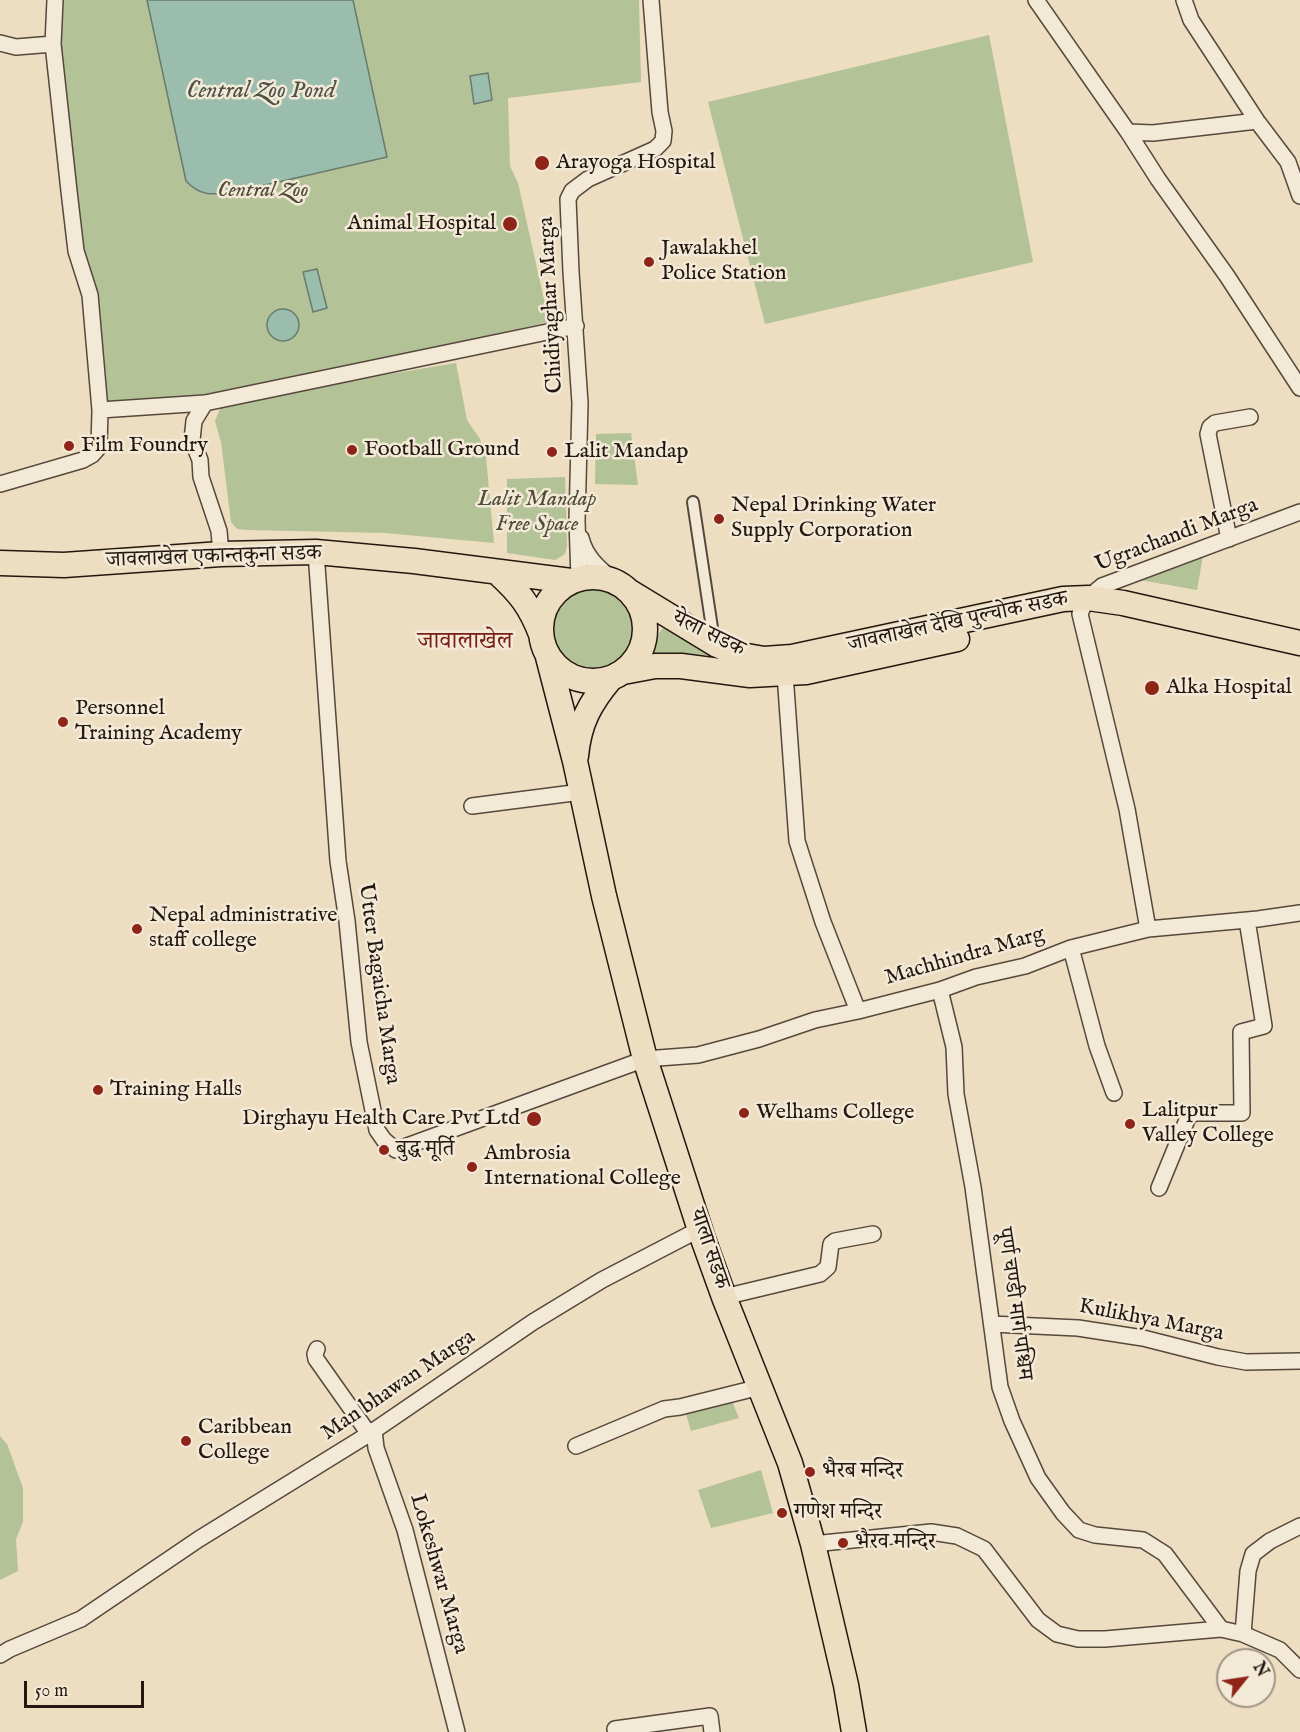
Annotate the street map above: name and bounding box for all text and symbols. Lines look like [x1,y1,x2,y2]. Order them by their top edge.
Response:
water label: Central Zoo Pond [186,78,336,106]
place label: Arayoga Hospital [556,150,716,176]
marker: Arayoga Hospital [533,154,551,172]
park label: Central Zoo [217,178,309,204]
place label: Animal Hospital [347,211,496,237]
marker: Animal Hospital [501,215,519,233]
street label: Chidiyaghar Marga [534,216,570,394]
place label: Jawalakhel Police Station [661,236,786,288]
marker: Jawalakhel Police Station [642,255,656,269]
place label: Film Foundry [81,433,208,459]
place label: Football Ground [364,437,519,463]
marker: Film Foundry [62,439,76,453]
place label: Lalit Mandap [564,439,688,465]
marker: Football Ground [345,443,359,457]
marker: Lalit Mandap [545,445,559,459]
park label: Lalit Mandap Free Space [478,487,596,538]
place label: Nepal Drinking Water Supply Corporation [731,493,936,544]
street label: Ugrachandi Marga [1092,493,1262,579]
marker: Nepal Drinking Water Supply Corporation [712,512,726,526]
street label: जावलाखेल एकान्तकुना सडक [106,541,322,575]
street label: जावलाखेल देखि पुल्चोक सडक [845,587,1071,659]
street label: येला सडक [667,606,749,664]
district label: जावालाखेल [418,629,512,657]
place label: Alka Hospital [1166,675,1292,701]
marker: Alka Hospital [1143,679,1161,697]
place label: Personnel Training Academy [75,696,242,748]
marker: Personnel Training Academy [56,715,70,729]
street label: Utter Bagaicha Marga [351,882,405,1086]
place label: Nepal administrative staff college [149,903,337,954]
marker: Nepal administrative staff college [130,922,144,936]
street label: Machhindra Marg [882,922,1048,992]
place label: Training Halls [110,1077,242,1103]
marker: Training Halls [91,1083,105,1097]
place label: Lalitpur Valley College [1142,1098,1274,1150]
place label: Welhams College [756,1100,914,1126]
place label: Dirghayu Health Care Pvt Ltd [242,1106,520,1132]
marker: Welhams College [737,1106,751,1120]
marker: Dirghayu Health Care Pvt Ltd [525,1110,543,1128]
marker: Lalitpur Valley College [1123,1117,1137,1131]
place label: बुद्ध मूर्ति [396,1137,454,1163]
place label: Ambrosia International College [484,1141,681,1192]
marker: बुद्ध मूर्ति [377,1143,391,1157]
marker: Ambrosia International College [465,1160,479,1174]
street label: याला सडक [682,1205,734,1293]
street label: पूर्ण चण्डी मार्ग पश्चिम [989,1226,1037,1382]
street label: Kulikhya Marga [1076,1294,1226,1348]
street label: Man bhawan Marga [317,1325,481,1447]
place label: Caribbean College [198,1415,292,1466]
marker: Caribbean College [179,1434,193,1448]
place label: भैरब मन्दिर [822,1459,903,1485]
marker: भैरब मन्दिर [803,1465,817,1479]
street label: Lokeshwar Marga [403,1491,473,1657]
place label: गणेश मन्दिर [794,1500,882,1526]
marker: गणेश मन्दिर [775,1506,789,1520]
place label: भैरव मन्दिर [855,1530,936,1556]
marker: भैरव मन्दिर [836,1536,850,1550]
north arrow [1216,1648,1276,1708]
text: N [1248,1659,1272,1681]
scale bar [27,1669,147,1707]
text: 50 m [35,1680,68,1703]

